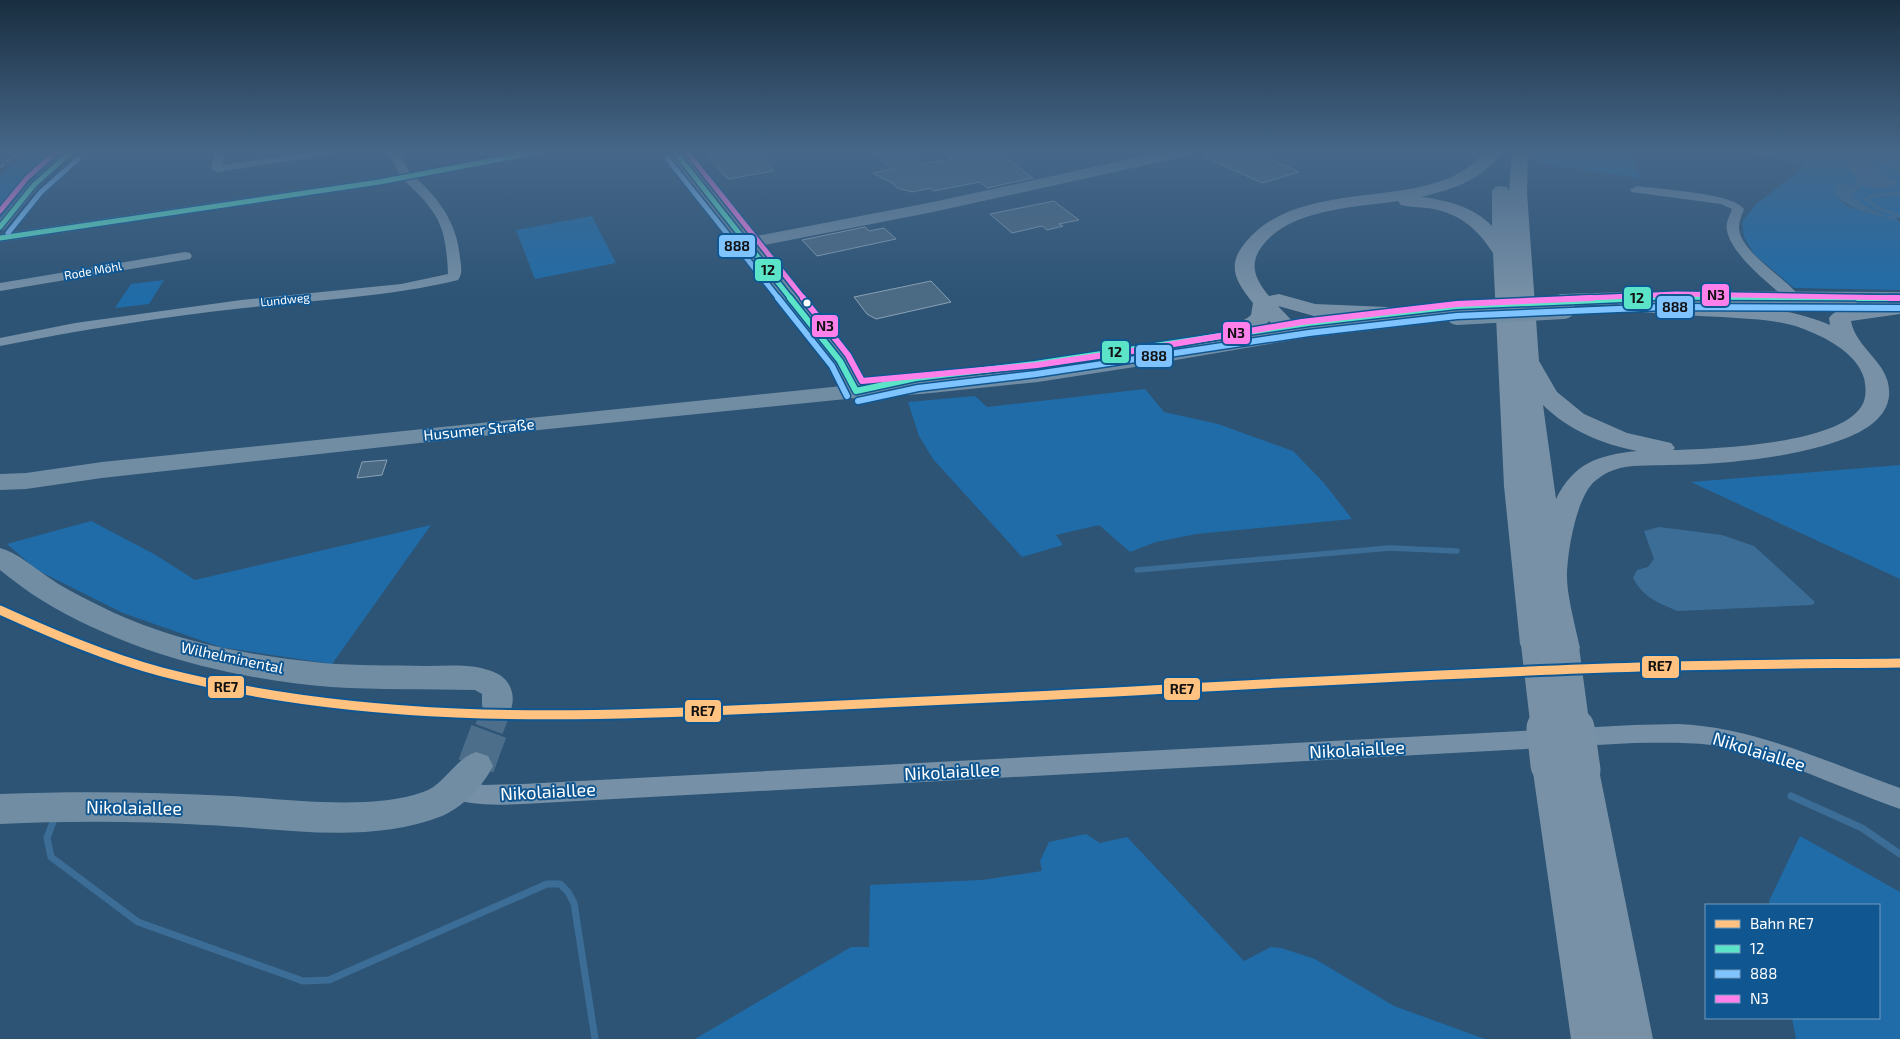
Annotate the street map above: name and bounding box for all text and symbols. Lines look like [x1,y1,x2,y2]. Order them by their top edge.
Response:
line badge: 888 [718,234,756,258]
text: 888 [724,237,750,254]
street label: Rode Möhl [63,258,123,282]
line badge: 12 [754,258,782,282]
text: 12 [761,261,775,278]
line badge: N3 [1701,283,1730,307]
line badge: 12 [1623,286,1652,310]
text: N3 [1707,286,1725,303]
street label: Lundweg [259,289,311,309]
text: 12 [1630,289,1644,306]
line badge: 888 [1656,295,1694,319]
unlabelled marker [802,298,812,308]
text: 888 [1662,298,1688,315]
line badge: N3 [811,314,839,338]
text: N3 [816,317,834,334]
line badge: N3 [1222,321,1251,345]
text: N3 [1227,324,1245,341]
line badge: 12 [1101,340,1130,364]
text: 12 [1108,343,1122,360]
line badge: 888 [1135,344,1173,368]
text: 888 [1141,347,1167,364]
street label: Husumer Straße [423,414,535,444]
street label: Wilhelminental [179,637,286,677]
line badge: RE7 [1641,655,1680,679]
text: RE7 [1648,657,1673,674]
line badge: RE7 [207,675,245,699]
line badge: RE7 [1163,677,1201,701]
text: RE7 [214,678,239,695]
text: RE7 [1170,680,1195,697]
line badge: RE7 [684,699,722,723]
text: RE7 [691,702,716,719]
street label: Nikolaiallee [1710,727,1808,776]
street label: Nikolaiallee [1309,736,1405,762]
street label: Nikolaiallee [904,758,1000,784]
street label: Nikolaiallee [500,778,596,804]
street label: Nikolaiallee [86,795,182,819]
legend [1705,904,1880,1019]
text: Bahn RE7 [1750,914,1814,932]
text: 12 [1750,939,1764,957]
text: 888 [1750,964,1777,982]
text: N3 [1750,989,1769,1007]

